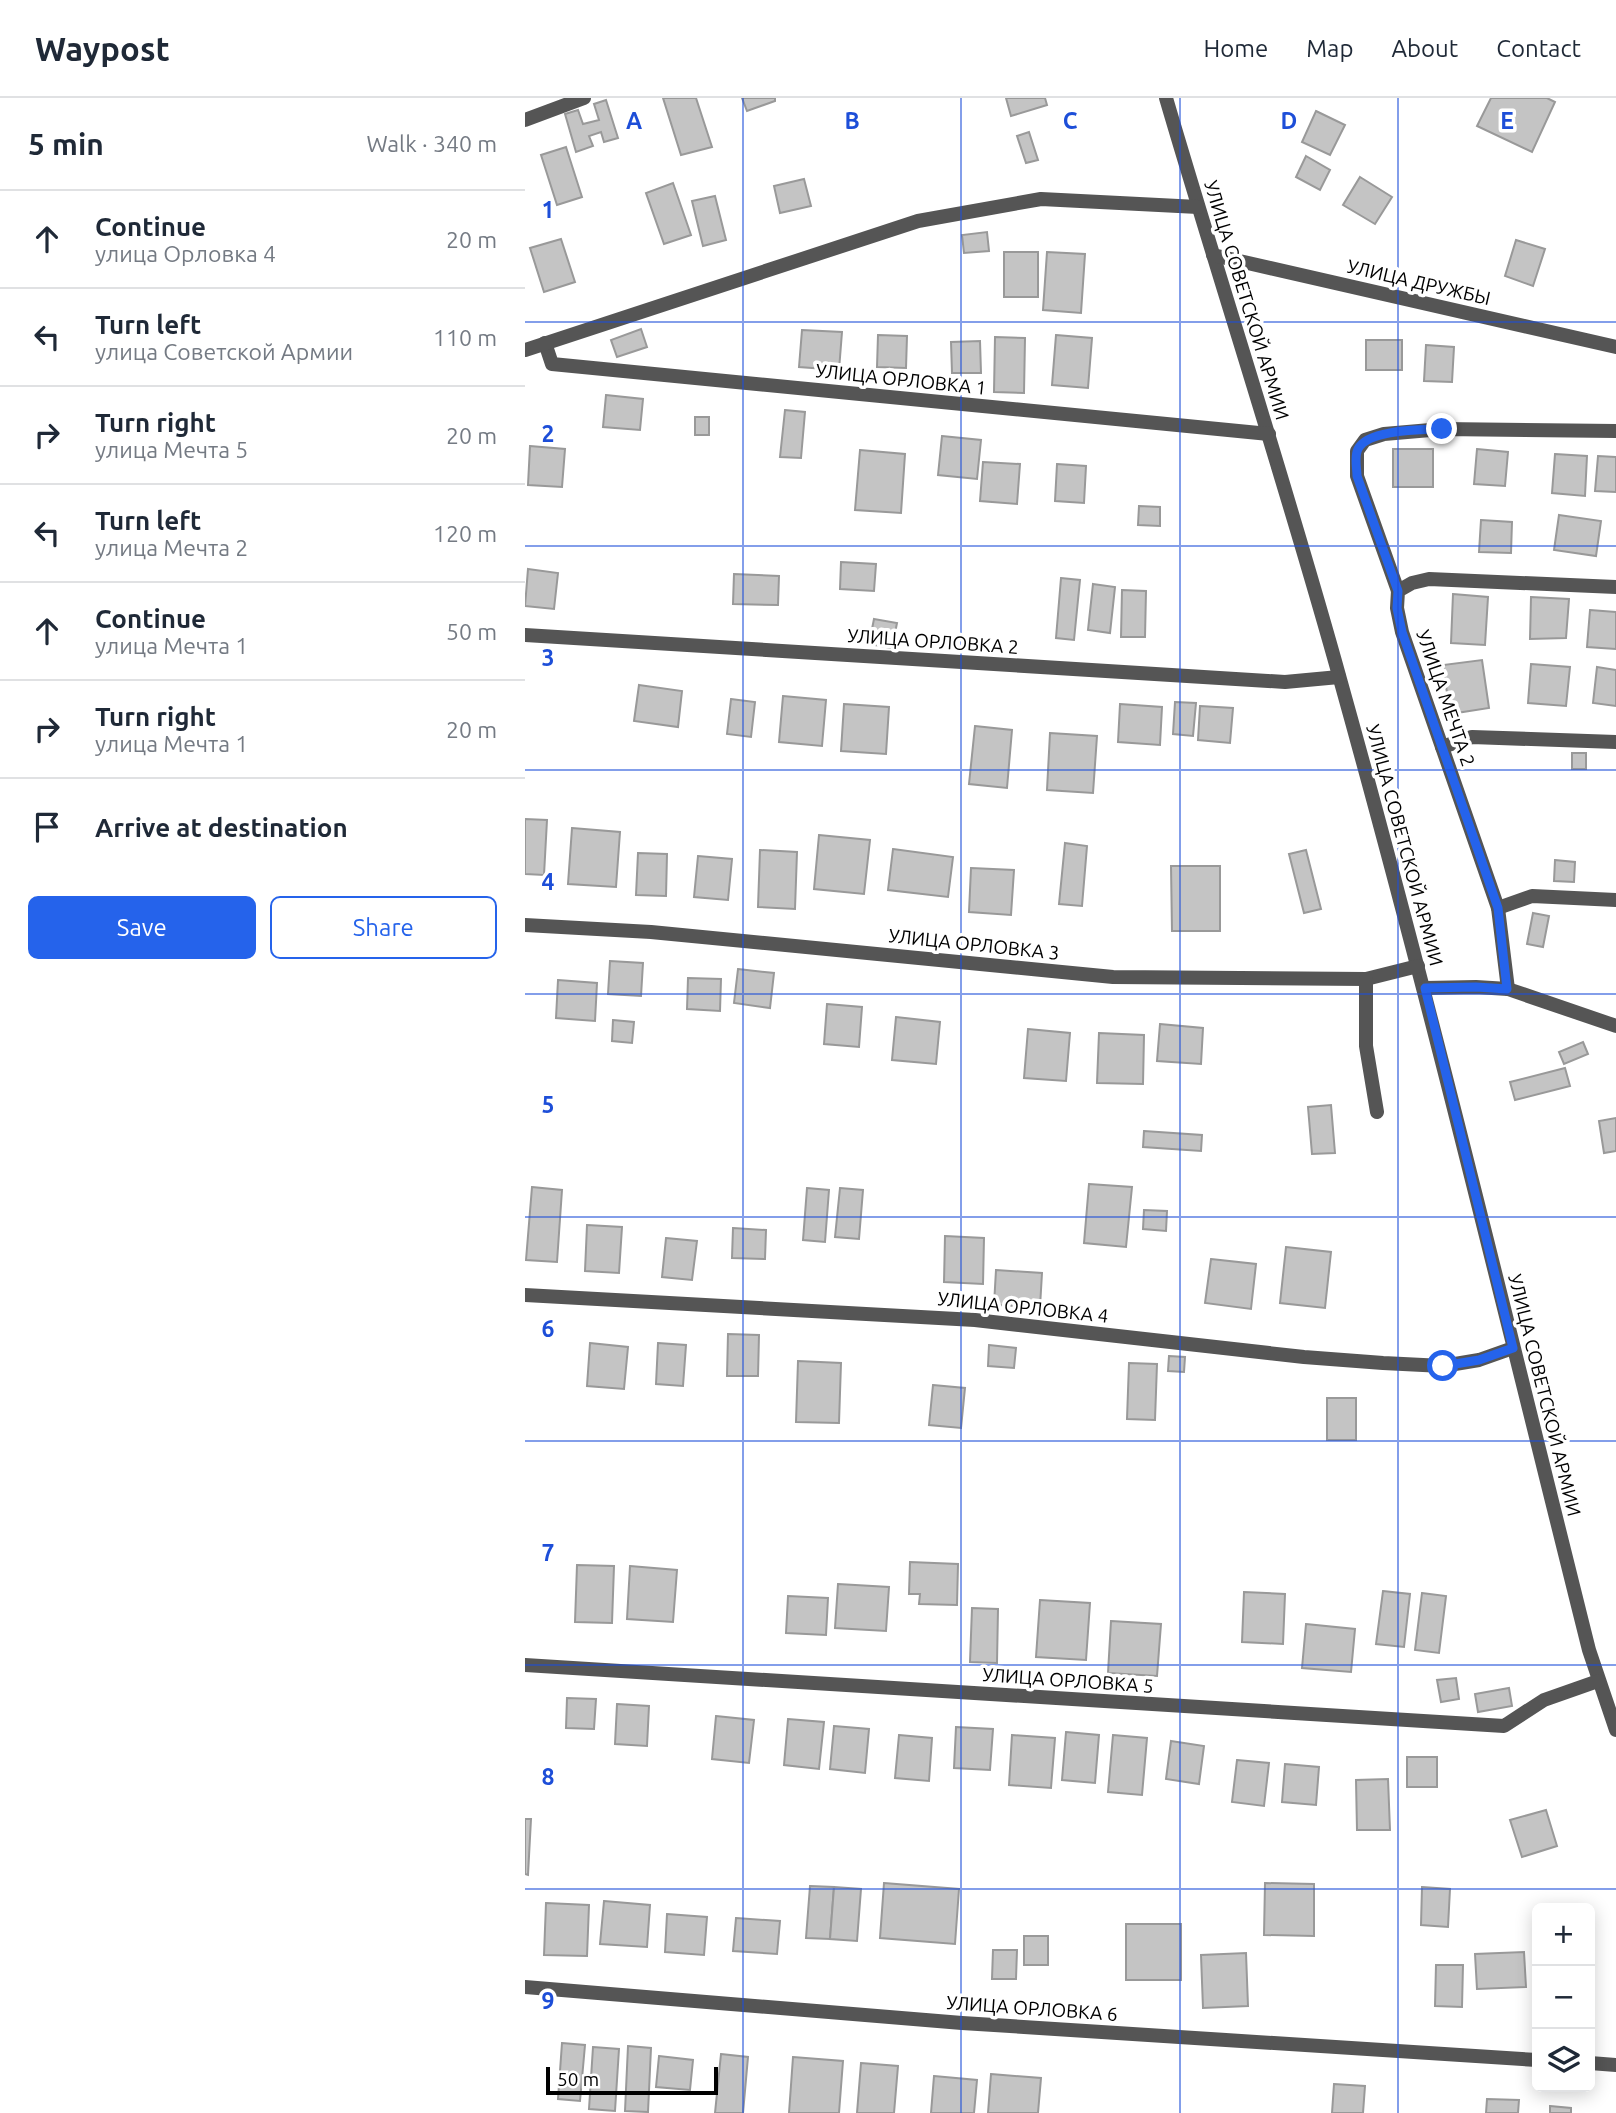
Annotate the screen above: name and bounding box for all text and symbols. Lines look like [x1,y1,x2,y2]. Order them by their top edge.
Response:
text: Waypost [35,30,170,67]
text: Home [1203,35,1268,62]
text: Map [1306,35,1353,62]
text: About [1391,35,1458,62]
text: Contact [1496,35,1581,62]
text: A [626,108,642,133]
text: B [844,108,860,133]
text: C [1063,108,1078,133]
text: D [1281,108,1297,133]
text: E [1500,108,1514,133]
text: 5 min [28,127,104,161]
text: Walk · 340 m [366,131,497,156]
street label: УЛИЦА СОВЕТСКОЙ АРМИИ [1200,178,1294,422]
text: 1 [542,197,554,222]
text: Continue [95,212,206,241]
icon: ahead [28,220,66,258]
text: 20 m [446,227,497,252]
text: улица Орловка 4 [95,241,276,266]
street label: УЛИЦА ДРУЖБЫ [1345,255,1493,309]
text: Turn left [95,310,201,339]
icon: left [28,318,66,356]
text: 110 m [433,325,497,350]
text: улица Советской Армии [95,339,353,364]
street label: УЛИЦА ОРЛОВКА 1 [815,359,987,399]
text: Turn right [95,408,216,437]
route end [1426,413,1457,444]
icon: right [28,416,66,454]
text: 2 [542,421,554,446]
text: 20 m [446,423,497,448]
text: улица Мечта 5 [95,437,248,462]
text: Turn left [95,506,201,535]
icon: left [28,514,66,552]
text: 120 m [433,521,497,546]
text: улица Мечта 2 [95,535,248,560]
text: Continue [95,604,206,633]
icon: ahead [28,612,66,650]
text: 50 m [446,619,497,644]
street label: УЛИЦА ОРЛОВКА 2 [847,624,1019,658]
street label: УЛИЦА МЕЧТА 2 [1412,627,1480,769]
text: улица Мечта 1 [95,633,248,658]
text: 3 [542,645,554,670]
text: Turn right [95,702,216,731]
icon: right [28,710,66,748]
text: 20 m [446,717,497,742]
street label: УЛИЦА СОВЕТСКОЙ АРМИИ [1362,722,1448,968]
text: улица Мечта 1 [95,731,248,756]
icon: arrive [28,808,66,846]
text: Arrive at destination [95,813,348,842]
text: 4 [542,869,555,894]
button: Save [28,896,256,959]
button: Share [270,896,497,959]
street label: УЛИЦА ОРЛОВКА 3 [888,924,1060,964]
text: 5 [542,1092,554,1117]
street label: УЛИЦА СОВЕТСКОЙ АРМИИ [1504,1272,1586,1518]
street label: УЛИЦА ОРЛОВКА 4 [937,1287,1109,1327]
text: 6 [542,1316,555,1341]
route start [1427,1350,1458,1381]
text: 7 [542,1540,554,1565]
street label: УЛИЦА ОРЛОВКА 5 [982,1663,1154,1697]
text: 8 [542,1764,554,1789]
map controls [1532,1903,1595,2092]
button: + [1532,1903,1595,1966]
button: − [1532,1966,1595,2029]
text: 9 [542,1988,554,2013]
street label: УЛИЦА ОРЛОВКА 6 [946,1991,1118,2025]
button: layers [1532,2029,1595,2092]
scale bar [546,2064,717,2096]
text: 50 m [557,2068,599,2090]

